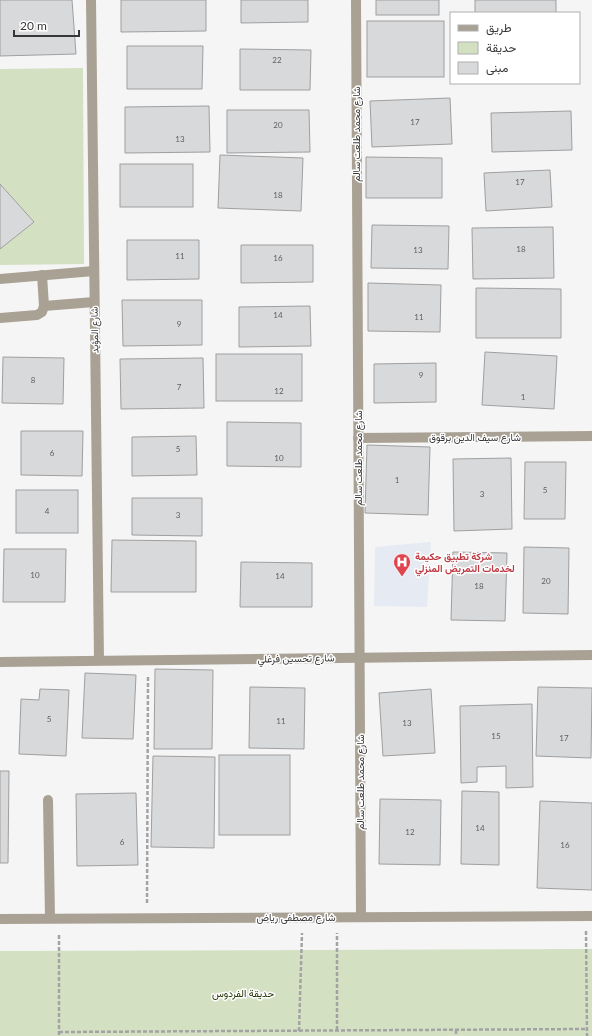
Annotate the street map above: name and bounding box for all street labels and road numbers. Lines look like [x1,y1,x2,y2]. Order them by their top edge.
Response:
street label: شارع محمد طلعت سالم [350,86,363,182]
street label: شارع المؤيد [88,307,101,353]
street label: شارع محمد طلعت سالم [352,410,365,506]
street label: شارع سيف الدين برقوق [429,431,521,444]
street label: شارع تحسين فرغلي [257,651,335,668]
street label: شارع محمد طلعت سالم [354,734,367,830]
street label: شارع مصطفى رياض [256,911,336,924]

